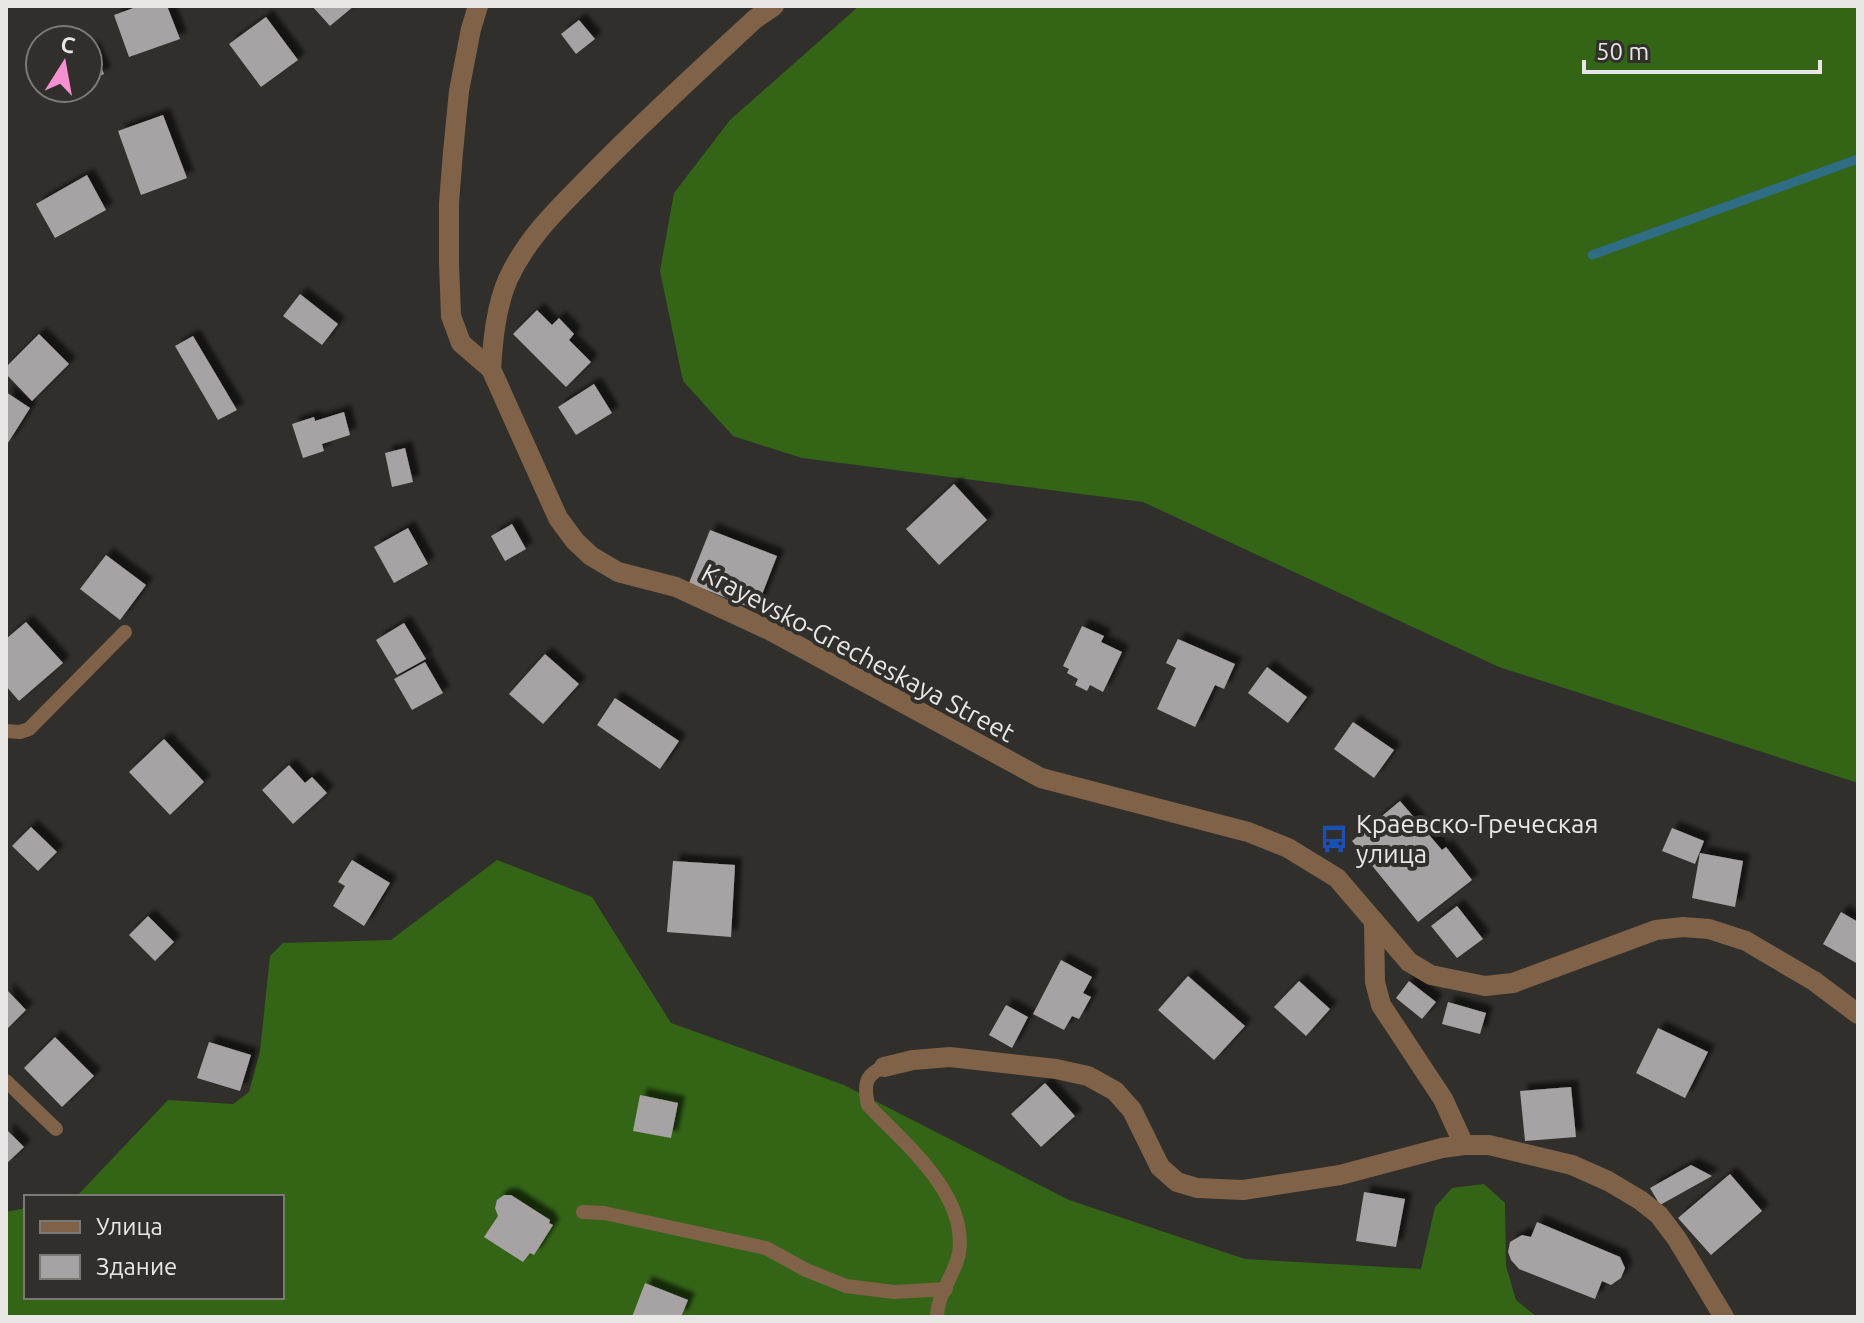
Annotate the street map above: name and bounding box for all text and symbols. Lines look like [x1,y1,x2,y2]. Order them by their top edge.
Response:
north arrow [24,24,104,104]
scale bar [1584,24,1820,74]
text: С [59,30,77,57]
text: 50 m [1596,38,1649,65]
street label: Krayevsko-Grecheskaya Street [697,558,1020,748]
place label: Краевско-Греческая улица [1356,809,1598,868]
bus stop icon: Краевско-Греческая улица [1319,824,1349,854]
legend [24,1195,284,1299]
text: Улица [96,1213,163,1240]
text: Здание [96,1253,177,1280]

